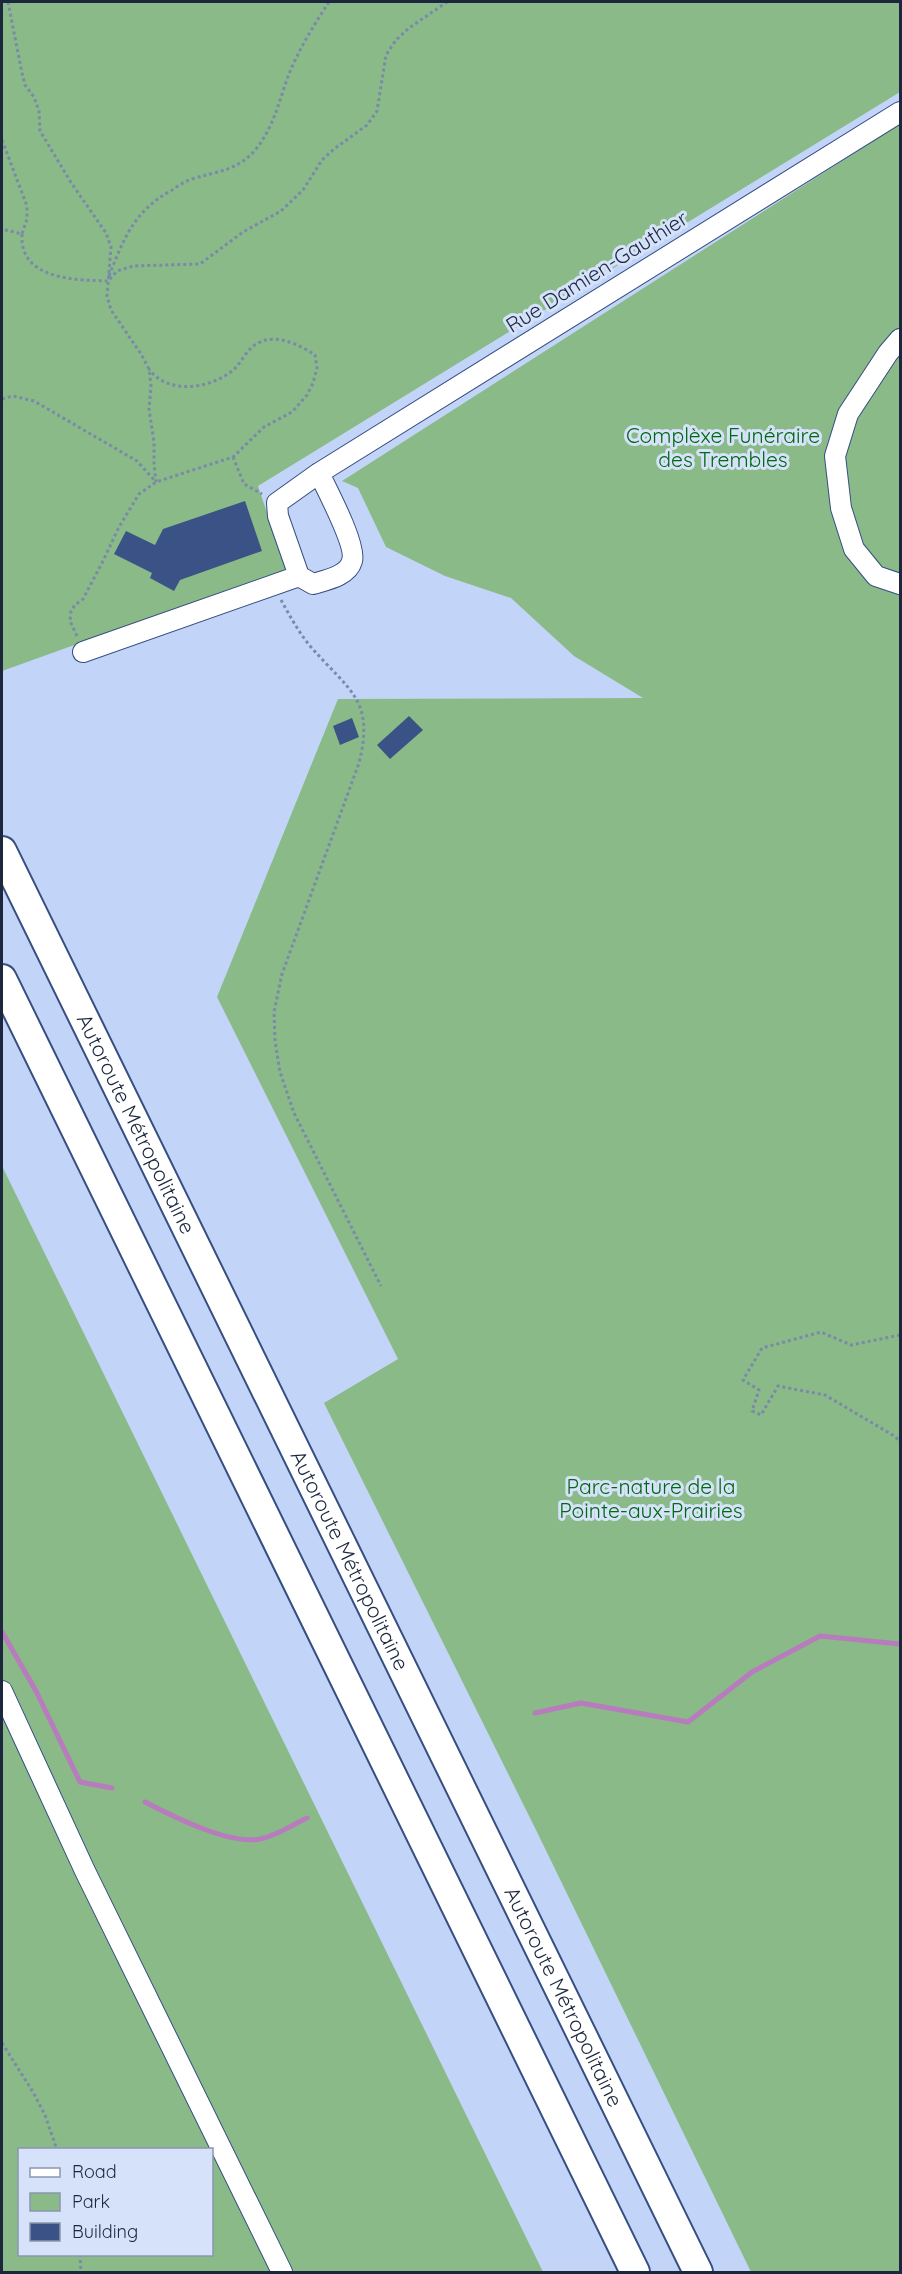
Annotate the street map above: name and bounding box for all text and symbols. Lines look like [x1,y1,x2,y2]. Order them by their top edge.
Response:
street label: Rue Damien-Gauthier [501,205,692,338]
park label: Complèxe Funéraire des Trembles [626,422,820,472]
street label: Autoroute Métropolitaine [72,1009,201,1238]
street label: Autoroute Métropolitaine [286,1446,415,1674]
park label: Parc-nature de la Pointe-aux-Prairies [559,1473,743,1523]
street label: Autoroute Métropolitaine [499,1882,629,2111]
legend [18,2148,213,2256]
text: Road [72,2160,117,2183]
text: Park [72,2190,110,2213]
text: Building [72,2220,138,2243]

